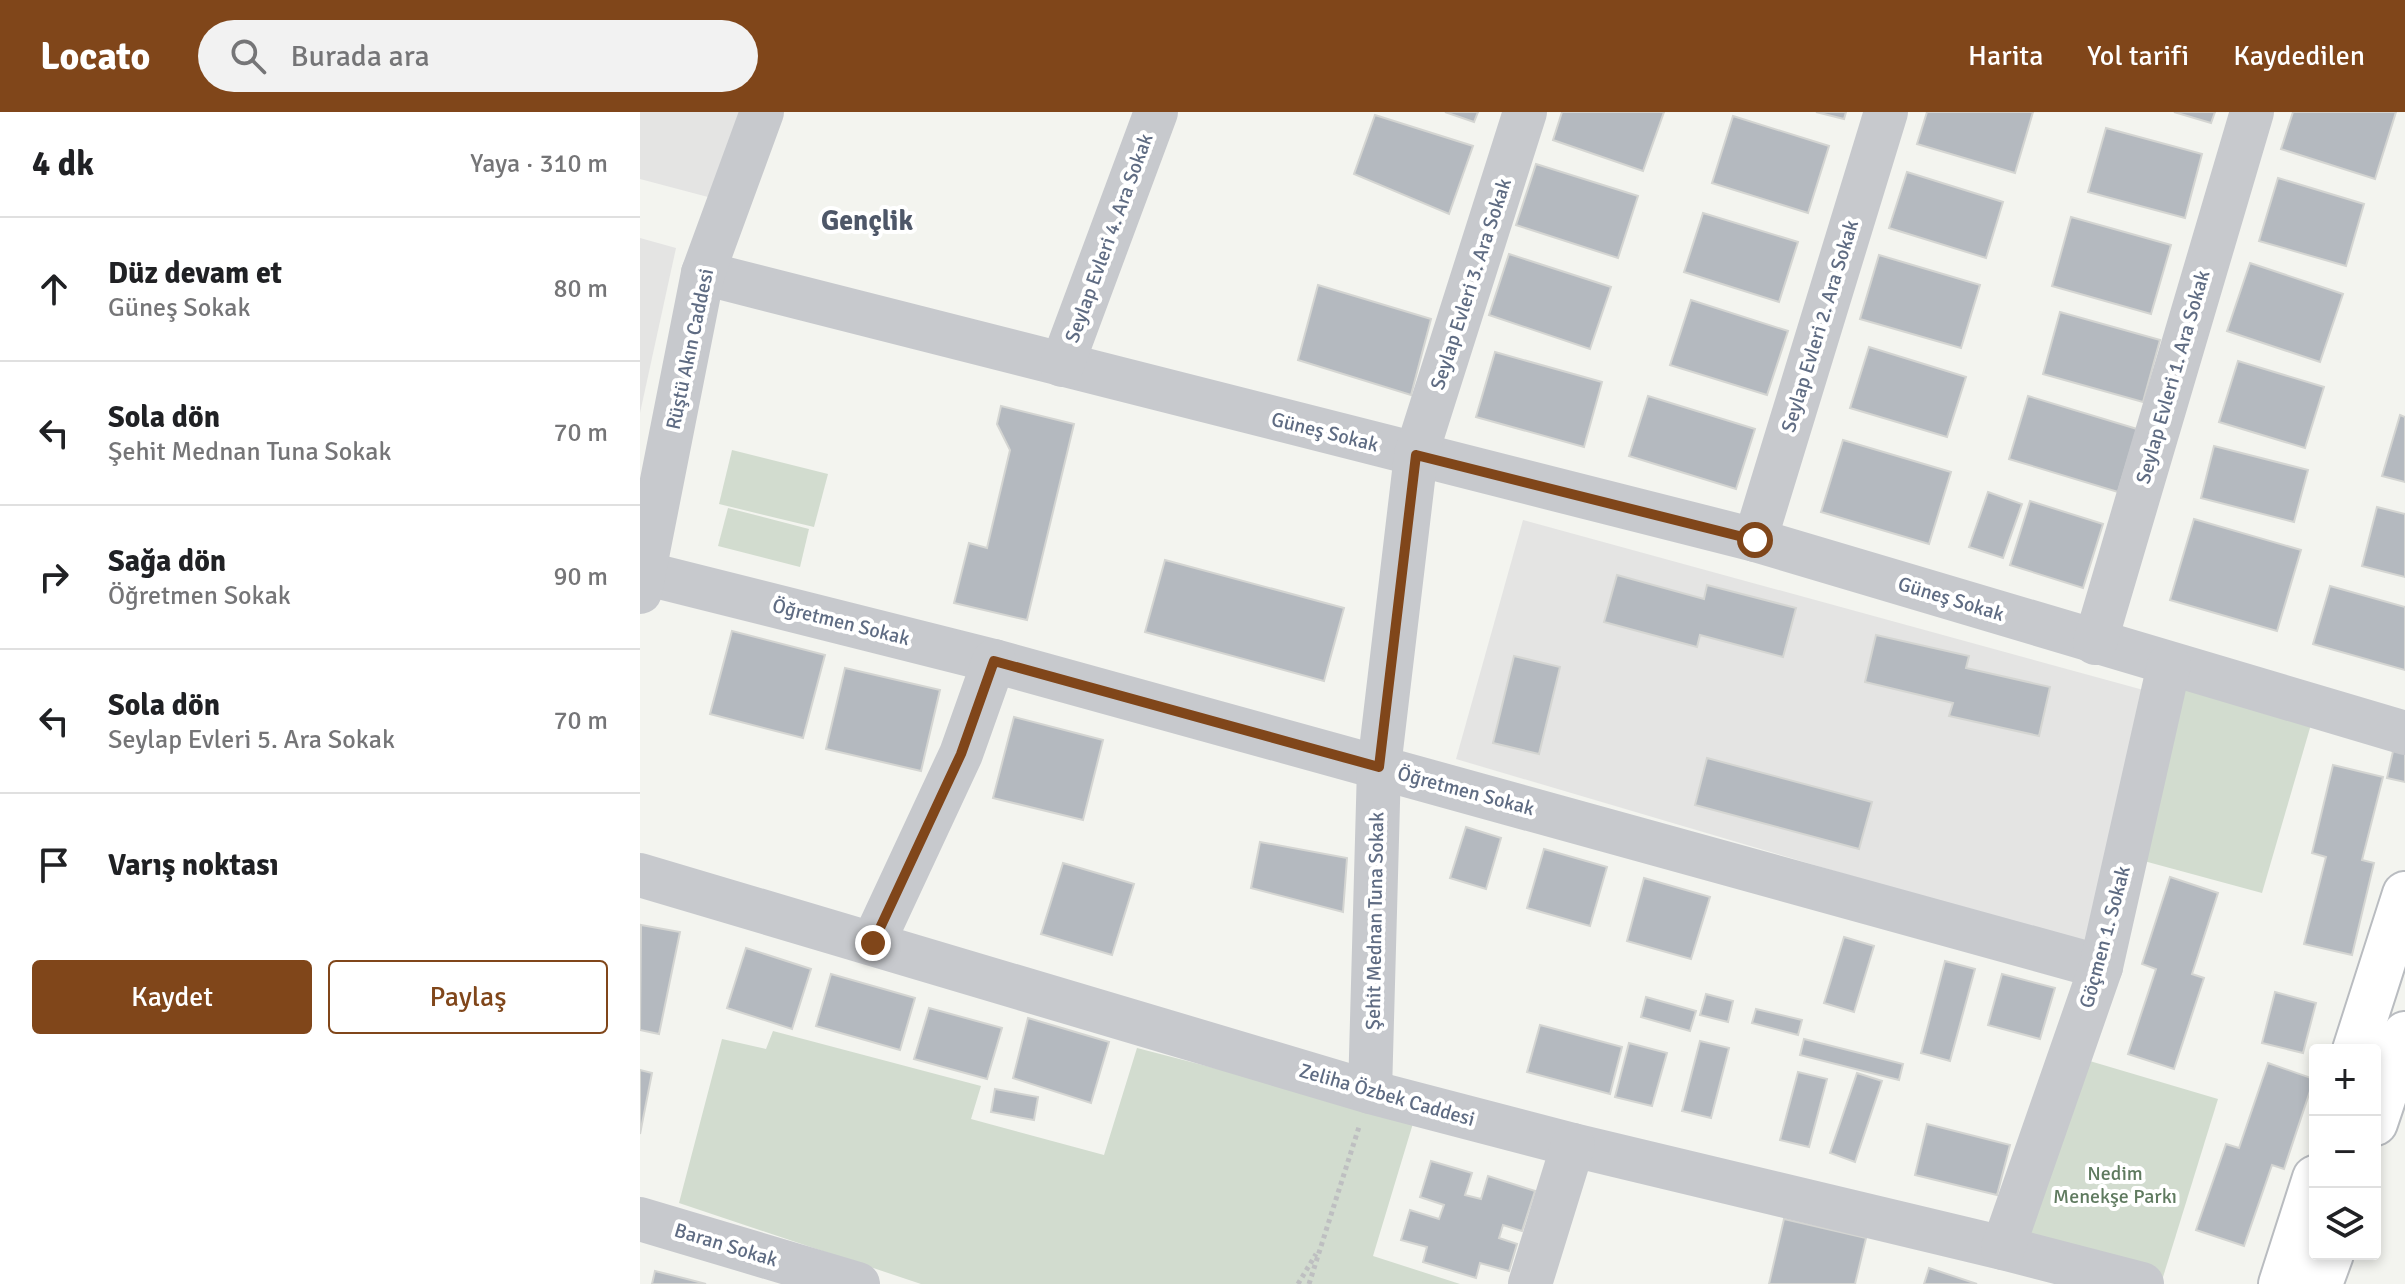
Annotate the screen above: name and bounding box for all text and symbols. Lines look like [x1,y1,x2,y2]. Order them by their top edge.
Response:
search box [198,20,758,92]
text: Locato [40,33,150,80]
icon: search [226,34,270,78]
text: Burada ara [290,38,430,75]
text: Harita [1968,39,2043,73]
text: Yol tarifi [2087,39,2189,73]
text: Kaydedilen [2233,39,2365,73]
street label: Seylap Evleri 4. Ara Sokak [1060,130,1158,346]
text: 4 dk [32,143,94,185]
text: Yaya · 310 m [470,148,608,180]
street label: Seylap Evleri 3. Ara Sokak [1425,175,1517,393]
district label: Gençlik [821,204,913,238]
street label: Seylap Evleri 2. Ara Sokak [1776,217,1864,435]
text: Düz devam et [108,255,282,292]
street label: Rüştü Akın Caddesi [661,266,719,432]
icon: ahead [32,267,76,311]
street label: Seylap Evleri 1. Ara Sokak [2131,267,2215,487]
text: 80 m [553,273,608,305]
text: Güneş Sokak [108,292,250,324]
text: Sola dön [108,399,220,436]
street label: Güneş Sokak [1269,407,1381,457]
icon: left [32,411,76,455]
text: 70 m [553,417,608,449]
text: Şehit Mednan Tuna Sokak [108,436,392,468]
route start [1737,522,1773,558]
text: Sağa dön [108,543,226,580]
icon: right [32,555,76,599]
text: 90 m [553,561,608,593]
street label: Güneş Sokak [1895,571,2007,627]
text: Öğretmen Sokak [108,580,291,612]
street label: Öğretmen Sokak [770,593,912,651]
text: Sola dön [108,687,220,724]
icon: left [32,699,76,743]
text: 70 m [553,705,608,737]
text: Seylap Evleri 5. Ara Sokak [108,724,395,756]
street label: Öğretmen Sokak [1395,761,1537,821]
street label: Şehit Mednan Tuna Sokak [1361,812,1389,1030]
icon: arrive [32,843,76,887]
text: Varış noktası [108,847,279,884]
street label: Göçmen 1. Sokak [2074,863,2136,1011]
route end [855,925,891,961]
button: Kaydet [32,960,312,1034]
button: Paylaş [328,960,608,1034]
map controls [2309,1044,2381,1260]
button: + [2309,1044,2381,1116]
street label: Zeliha Özbek Caddesi [1296,1058,1478,1132]
button: − [2309,1116,2381,1188]
park label: Nedim Menekşe Parkı [2053,1161,2177,1209]
button: layers [2309,1188,2381,1260]
street label: Baran Sokak [671,1217,781,1273]

